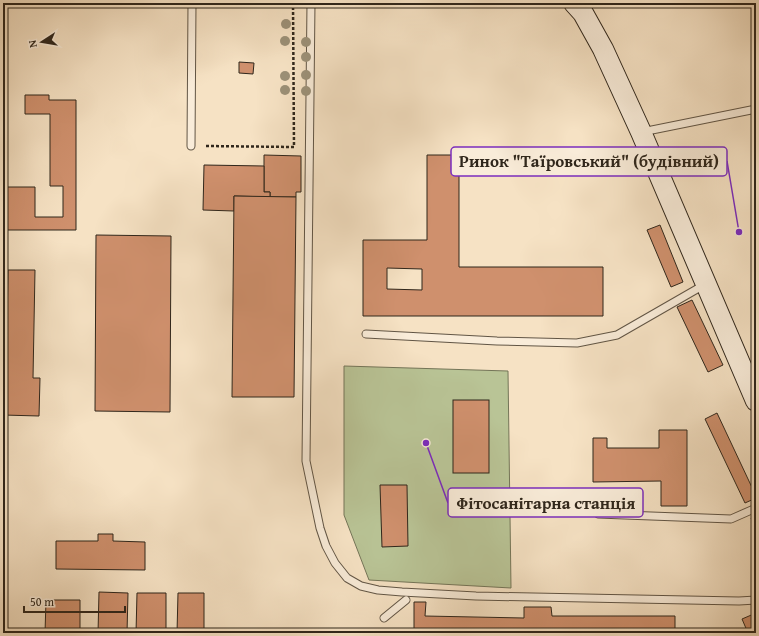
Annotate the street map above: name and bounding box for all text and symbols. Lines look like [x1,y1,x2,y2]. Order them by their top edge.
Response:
north arrow [22,22,62,62]
text: N [23,38,41,49]
callout: Ринок "Таїровський" (будівний) [451,147,727,176]
text: Ринок "Таїровський" (будівний) [459,148,719,173]
callout: Фітосанітарна станція [448,488,643,517]
text: Фітосанітарна станція [457,490,635,515]
scale bar [24,588,125,614]
text: 50 m [30,593,54,610]

